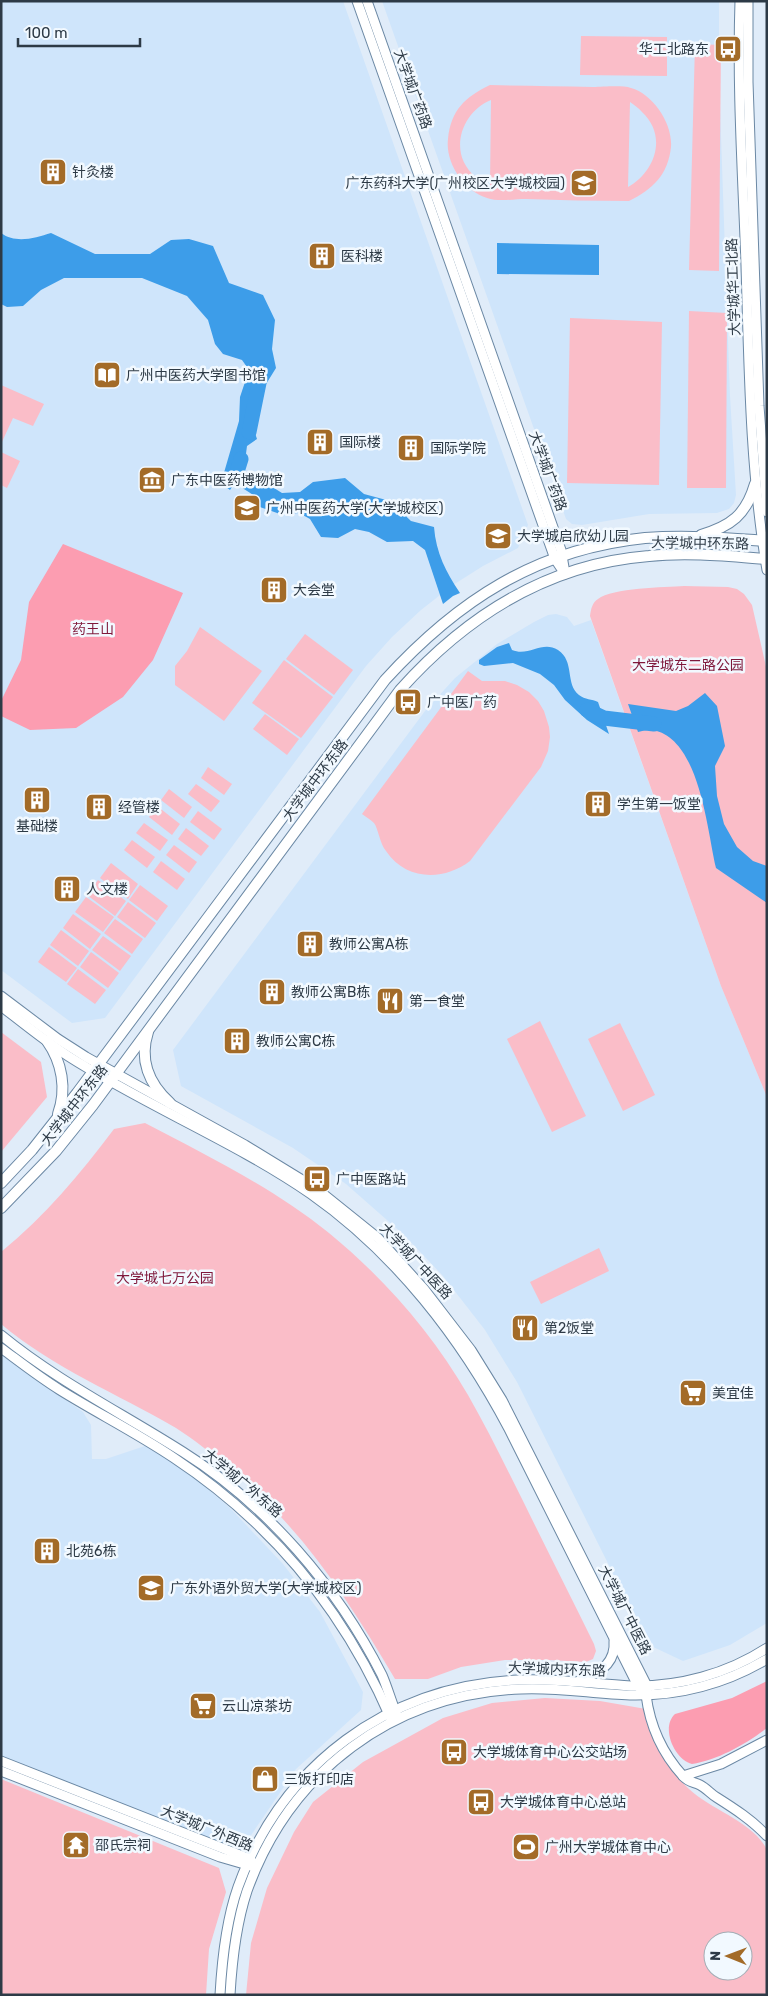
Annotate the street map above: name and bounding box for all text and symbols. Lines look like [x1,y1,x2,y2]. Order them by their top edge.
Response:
scale bar [18,15,140,47]
text: 100 m [25,24,67,42]
bus stop icon: 华工北路东 [713,34,743,64]
place label: 华工北路东 [639,41,709,58]
street label: 大学城广药路 [390,47,435,132]
building icon: 针灸楼 [38,157,68,187]
place label: 针灸楼 [72,164,114,181]
school or university icon: 广东药科大学(广州校区大学城校园) [569,168,599,198]
place label: 广东药科大学(广州校区大学城校园) [346,175,565,192]
street label: 大学城华工北路 [723,238,744,336]
building icon: 医科楼 [307,241,337,271]
place label: 医科楼 [341,248,383,265]
library icon: 广州中医药大学图书馆 [92,360,122,390]
place label: 广州中医药大学图书馆 [126,367,266,384]
building icon: 国际楼 [305,427,335,457]
street label: 大学城广药路 [525,429,570,514]
building icon: 国际学院 [396,433,426,463]
place label: 国际楼 [339,434,381,451]
place label: 国际学院 [430,440,486,457]
museum icon: 广东中医药博物馆 [137,465,167,495]
place label: 广东中医药博物馆 [171,472,283,489]
school or university icon: 广州中医药大学(大学城校区) [232,493,262,523]
place label: 广州中医药大学(大学城校区) [266,500,444,517]
school or university icon: 大学城启欣幼儿园 [483,521,513,551]
place label: 大学城启欣幼儿园 [517,528,629,545]
street label: 大学城中环东路 [651,534,749,553]
building icon: 大会堂 [259,575,289,605]
place label: 大会堂 [293,582,335,599]
park label: 药王山 [72,621,114,638]
park label: 大学城东二路公园 [632,657,744,674]
bus stop icon: 广中医广药 [393,687,423,717]
place label: 广中医广药 [427,694,497,711]
street label: 大学城中环东路 [279,736,352,825]
building icon: 基础楼 [22,785,52,815]
building icon: 学生第一饭堂 [583,789,613,819]
building icon: 经管楼 [84,792,114,822]
place label: 学生第一饭堂 [617,796,701,813]
place label: 经管楼 [118,799,160,816]
place label: 基础楼 [16,818,58,835]
building icon: 人文楼 [52,874,82,904]
place label: 人文楼 [86,881,128,898]
building icon: 教师公寓A栋 [295,929,325,959]
place label: 教师公寓A栋 [329,936,408,953]
building icon: 教师公寓B栋 [257,977,287,1007]
place label: 教师公寓B栋 [291,984,370,1001]
restaurant icon: 第一食堂 [375,986,405,1016]
place label: 第一食堂 [409,993,465,1010]
building icon: 教师公寓C栋 [222,1026,252,1056]
place label: 教师公寓C栋 [256,1033,335,1050]
street label: 大学城中环东路 [38,1061,111,1149]
bus stop icon: 广中医路站 [302,1164,332,1194]
place label: 广中医路站 [336,1171,406,1188]
street label: 大学城广中医路 [376,1220,455,1303]
park label: 大学城七万公园 [116,1270,214,1287]
restaurant icon: 第2饭堂 [510,1313,540,1343]
place label: 第2饭堂 [544,1320,594,1337]
supermarket icon: 美宜佳 [678,1378,708,1408]
place label: 美宜佳 [712,1385,754,1402]
street label: 大学城广外东路 [200,1445,286,1521]
building icon: 北苑6栋 [32,1536,62,1566]
place label: 北苑6栋 [66,1543,116,1560]
street label: 大学城广中医路 [595,1563,654,1658]
school or university icon: 广东外语外贸大学(大学城校区) [136,1573,166,1603]
place label: 广东外语外贸大学(大学城校区) [170,1580,362,1597]
street label: 大学城内环东路 [508,1659,606,1680]
supermarket icon: 云山凉茶坊 [188,1691,218,1721]
place label: 云山凉茶坊 [222,1698,292,1715]
bus stop icon: 大学城体育中心公交站场 [439,1737,469,1767]
place label: 大学城体育中心公交站场 [473,1744,627,1761]
shop icon: 三饭打印店 [250,1764,280,1794]
place label: 三饭打印店 [284,1771,354,1788]
bus stop icon: 大学城体育中心总站 [466,1787,496,1817]
place label: 大学城体育中心总站 [500,1794,626,1811]
street label: 大学城广外西路 [158,1802,255,1855]
temple icon: 邵氏宗祠 [61,1830,91,1860]
sports icon: 广州大学城体育中心 [511,1832,541,1862]
place label: 邵氏宗祠 [95,1837,151,1854]
place label: 广州大学城体育中心 [545,1839,671,1856]
north arrow [703,1931,753,1981]
text: N [707,1951,724,1961]

